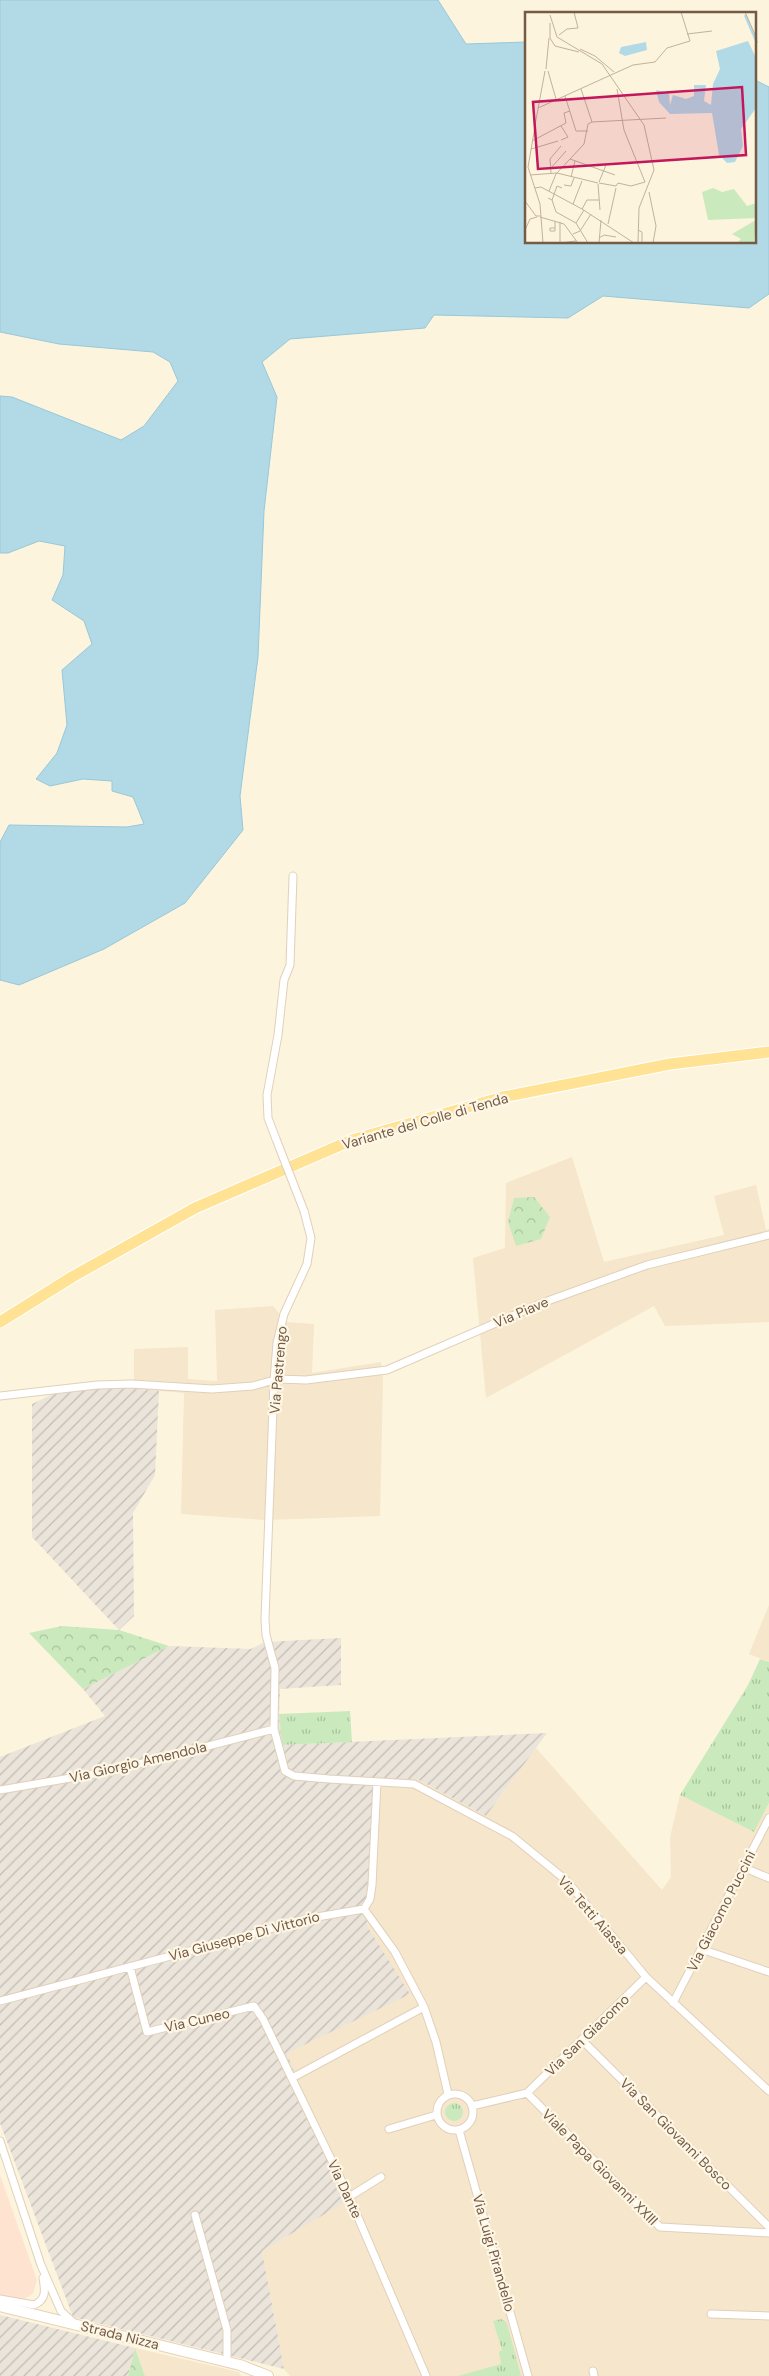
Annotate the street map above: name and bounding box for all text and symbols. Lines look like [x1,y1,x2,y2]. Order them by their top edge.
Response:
inset map [525,12,756,244]
street label: Variante del Colle di Tenda [340,1089,510,1153]
street label: Via Piave [491,1292,551,1332]
street label: Via Pastrengo [265,1325,291,1415]
street label: Via Giorgio Amendola [68,1737,208,1787]
street label: Via Giacomo Puccini [683,1847,759,1975]
street label: Via Tetti Aiassa [554,1872,632,1958]
street label: Via Giuseppe Di Vittorio [167,1907,321,1965]
street label: Via San Giacomo [541,1990,633,2080]
street label: Via Cuneo [163,2004,231,2036]
street label: Via San Giovanni Bosco [616,2074,736,2194]
street label: Viale Papa Giovanni XXIII [538,2105,662,2229]
street label: Via Dante [324,2157,366,2221]
street label: Via Luigi Pirandello [469,2192,519,2314]
street label: Strada Nizza [79,2317,161,2353]

